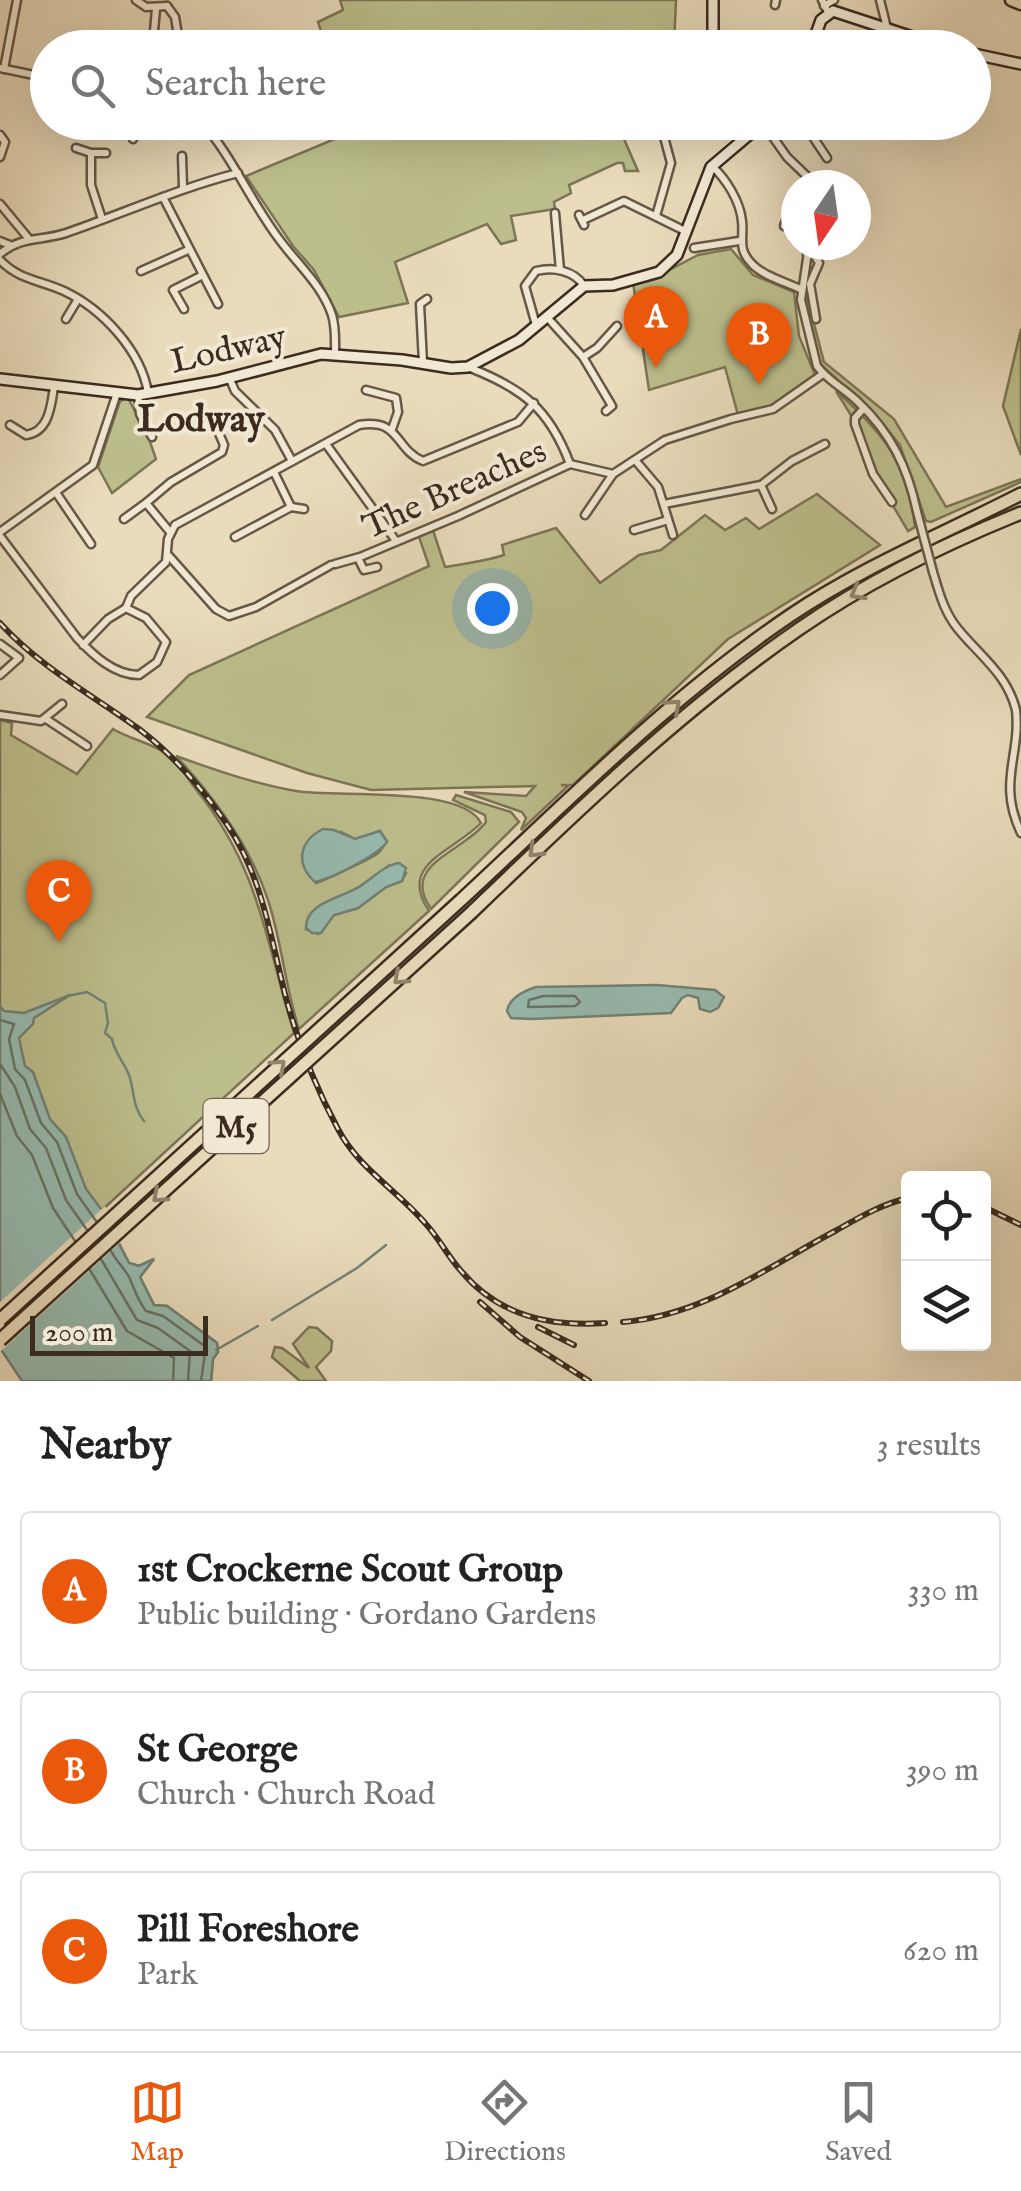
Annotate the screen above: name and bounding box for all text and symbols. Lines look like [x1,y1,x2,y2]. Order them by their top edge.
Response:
search box [30,30,991,140]
icon: search [65,58,120,113]
text: Search here [145,61,326,109]
north arrow [781,170,871,260]
pin: A [624,286,688,368]
pin: B [726,302,792,385]
street label: Lodway [166,315,292,386]
district label: Lodway [137,397,266,445]
street label: The Breaches [356,430,554,551]
one-way arrow [850,581,868,601]
your location [467,583,518,634]
one-way arrow [662,699,681,717]
one-way arrow [529,839,547,857]
pin: C [27,860,92,942]
one-way arrow [393,966,412,984]
one-way arrow [267,1060,286,1078]
road number: M5 [204,1099,268,1153]
map controls [901,1171,991,1351]
button: locate [901,1171,991,1261]
one-way arrow [152,1184,171,1202]
button: layers [901,1261,991,1351]
scale bar [30,1311,208,1356]
text: 200 m [45,1316,113,1351]
text: Nearby [40,1420,171,1473]
text: 3 results [877,1426,981,1467]
text: 1st Crockerne Scout Group [137,1547,563,1595]
text: A [64,1571,85,1612]
text: 330 m [908,1571,979,1612]
text: Public building · Gordano Gardens [137,1595,596,1636]
text: St George [137,1727,298,1775]
text: B [64,1751,85,1792]
text: 390 m [906,1751,979,1792]
text: Church · Church Road [137,1775,435,1816]
text: Pill Foreshore [137,1907,359,1955]
text: C [63,1931,86,1972]
text: 620 m [903,1931,979,1972]
text: Park [137,1955,198,1996]
tab: Map [130,2075,185,2170]
tab: Directions [444,2075,566,2170]
tab: Saved [825,2075,891,2170]

